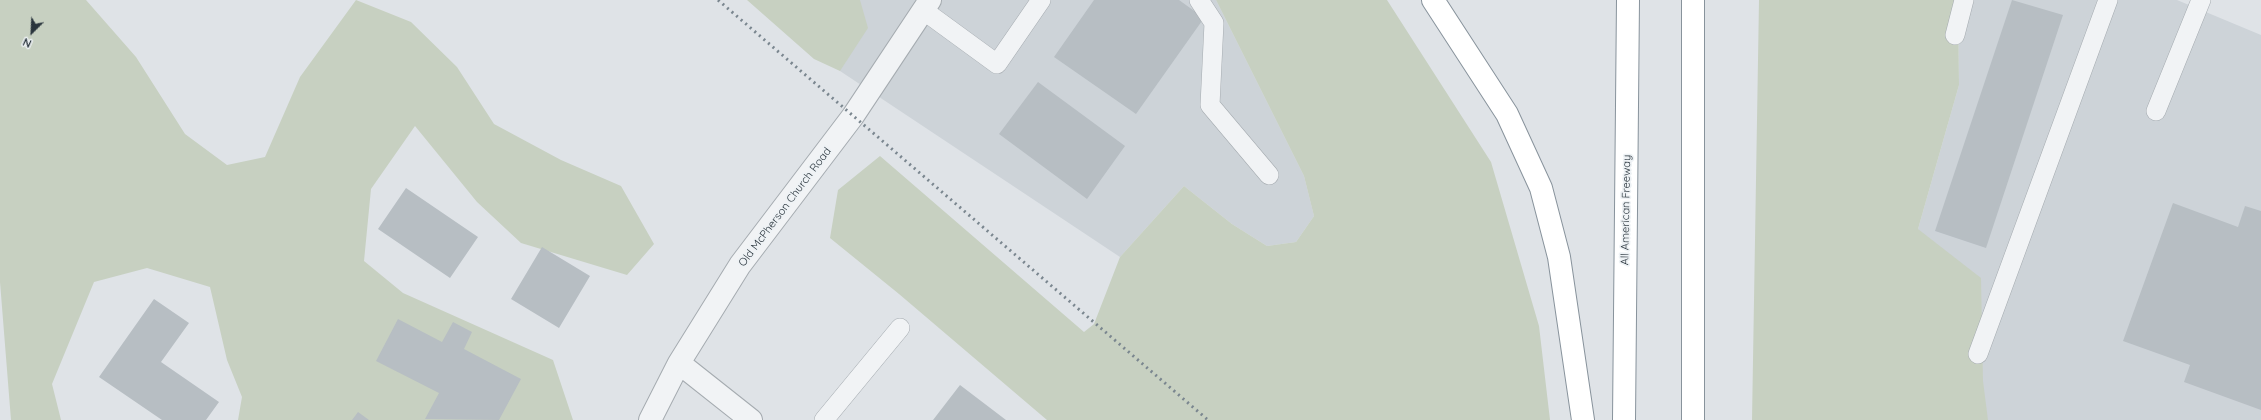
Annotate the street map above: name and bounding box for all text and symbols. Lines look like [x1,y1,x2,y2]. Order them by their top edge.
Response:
north arrow [12,12,52,52]
text: N [21,35,34,51]
street label: Old McPherson Church Road [736,145,834,269]
street label: All American Freeway [1618,155,1634,265]

